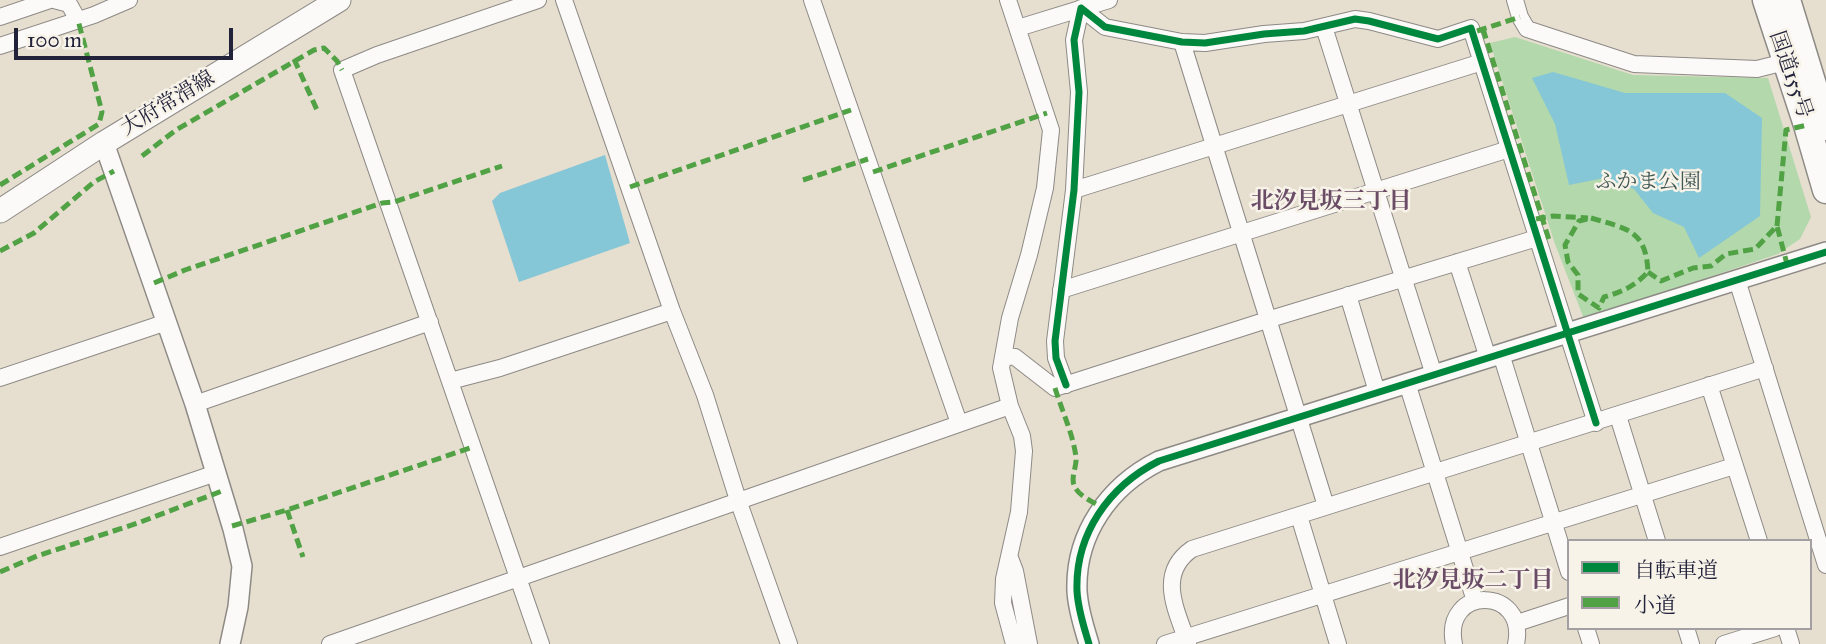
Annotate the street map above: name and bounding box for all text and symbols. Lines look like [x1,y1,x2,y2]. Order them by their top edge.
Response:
scale bar [18,14,236,58]
text: 100 m [27,27,82,53]
street label: 国道155号 [1763,28,1817,122]
street label: 大府常滑線 [117,66,219,142]
park label: ふかま公園 [1596,170,1700,196]
district label: 北汐見坂三丁目 [1251,188,1411,216]
legend [1567,539,1812,630]
text: 自転車道 [1634,557,1718,583]
district label: 北汐見坂二丁目 [1393,567,1553,595]
text: 小道 [1634,592,1676,618]

